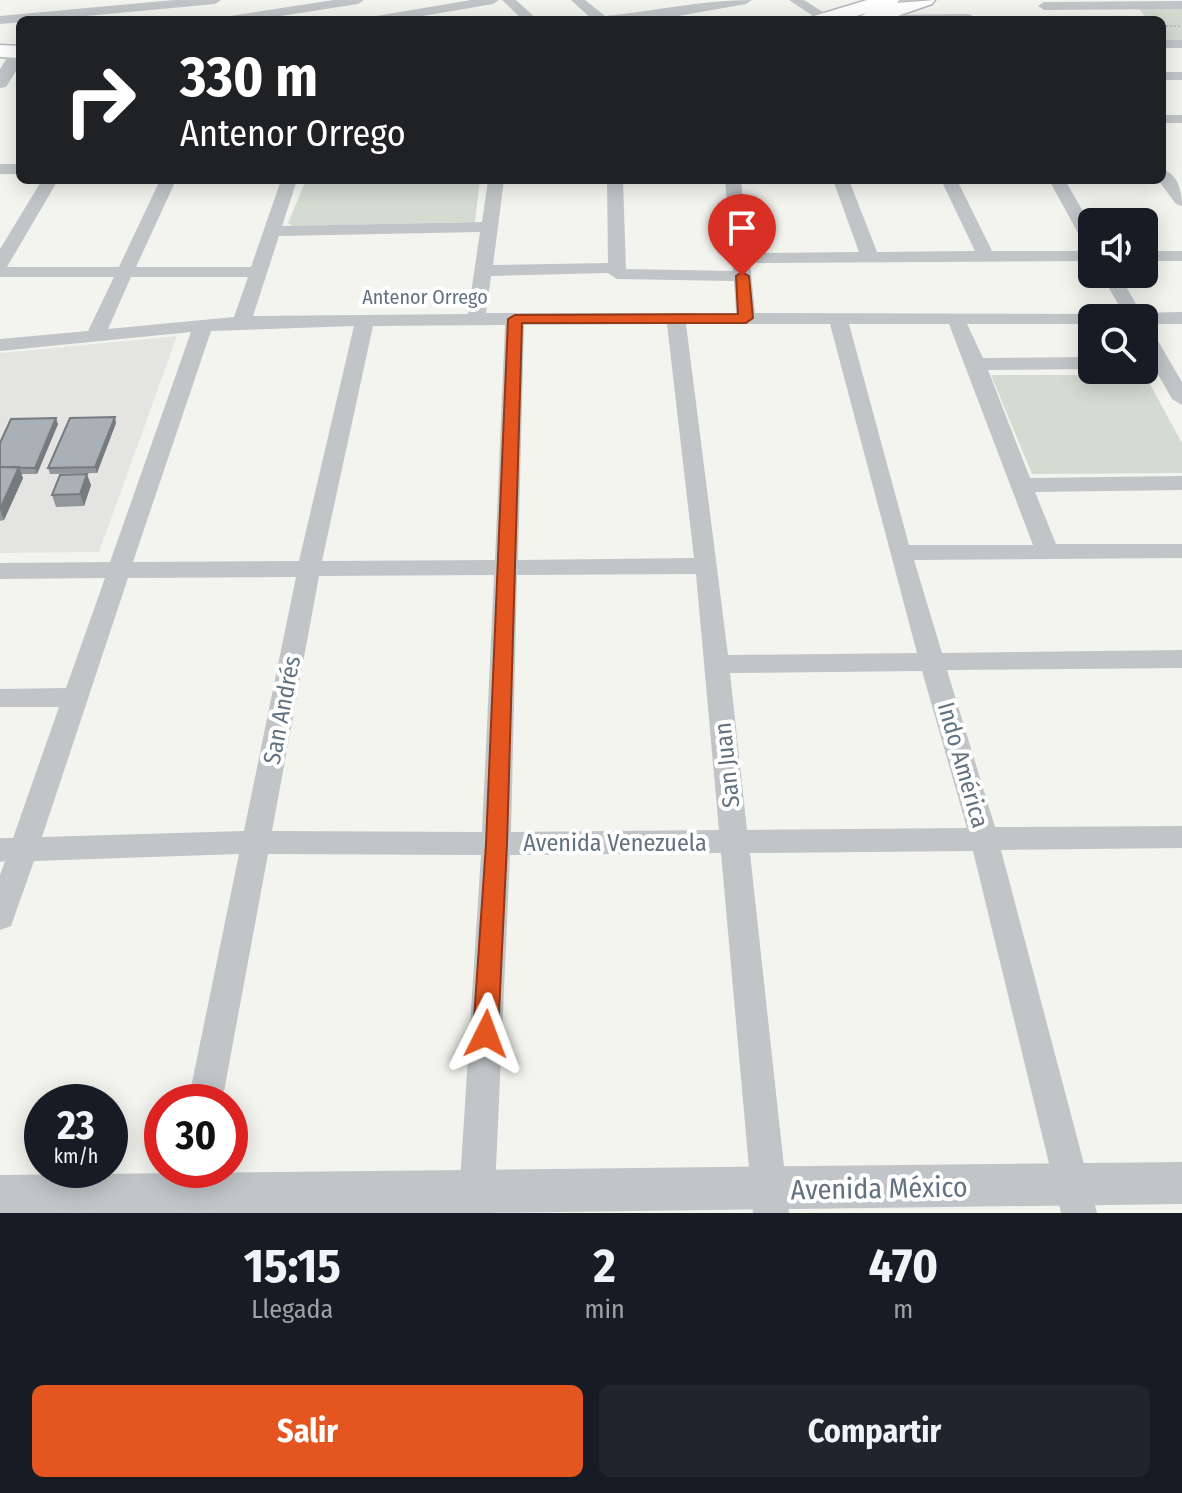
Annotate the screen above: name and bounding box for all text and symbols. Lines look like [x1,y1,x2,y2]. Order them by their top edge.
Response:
text: 330 m [180,44,318,111]
icon: right [48,48,152,152]
text: Antenor Orrego [180,112,406,156]
pin [708,194,776,276]
icon: arrive [720,206,764,250]
map controls [1078,208,1158,384]
button: sound [1078,208,1158,288]
street label: Antenor Orrego [362,285,488,309]
button: search [1078,304,1158,384]
street label: San Andrés [258,653,306,767]
street label: Indo América [932,699,994,831]
street label: San Juan [709,721,745,809]
street label: Avenida Venezuela [523,829,707,857]
position arrow [444,992,528,1076]
speed limit sign: 30 [144,1084,248,1188]
text: 23 [57,1102,95,1150]
text: km/h [54,1144,98,1168]
street label: Avenida México [790,1170,968,1207]
text: 15:15 [244,1237,341,1295]
text: 2 [593,1237,616,1295]
text: 470 [868,1237,938,1295]
text: Llegada [251,1294,333,1325]
text: min [584,1294,625,1325]
text: m [893,1294,913,1325]
button: Salir [32,1385,583,1477]
button: Compartir [599,1385,1150,1477]

